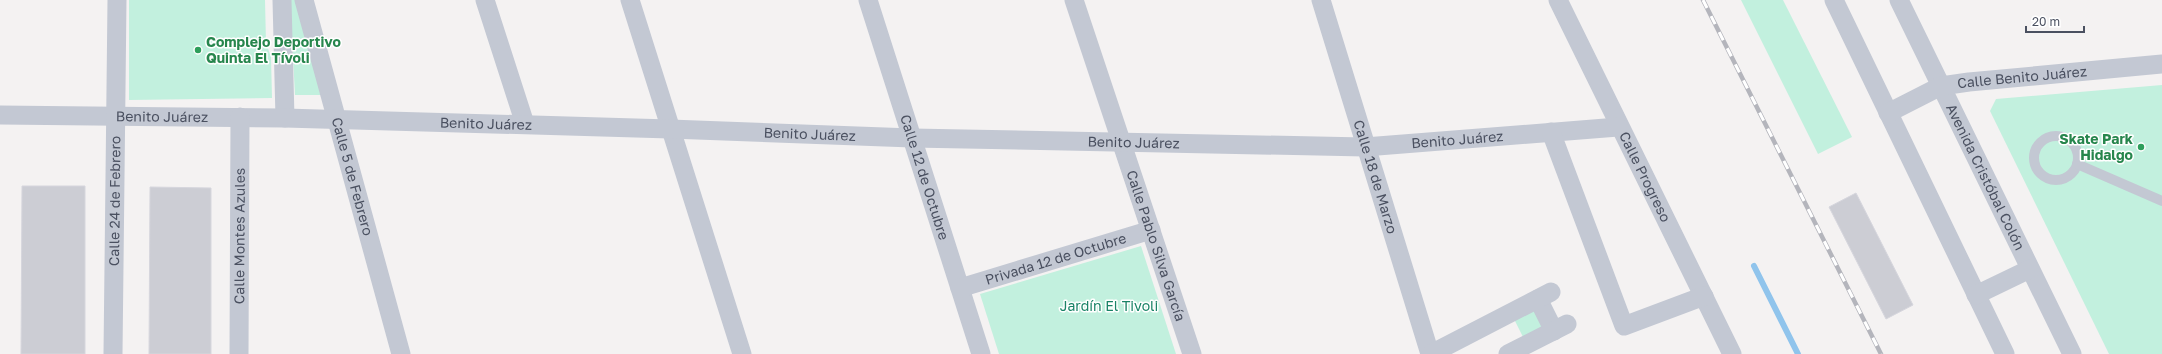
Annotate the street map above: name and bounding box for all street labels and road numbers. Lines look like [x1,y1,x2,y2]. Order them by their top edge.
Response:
street label: Calle Benito Juárez [1956,62,2088,92]
street label: Avenida Cristóbal Colón [1943,101,2029,253]
street label: Benito Juárez [116,107,208,125]
street label: Calle 12 de Octubre [897,112,953,242]
street label: Benito Juárez [440,113,532,133]
street label: Calle 5 de Febrero [329,115,377,237]
street label: Calle 18 de Marzo [1350,118,1401,236]
street label: Benito Juárez [763,123,856,144]
street label: Benito Juárez [1411,127,1504,151]
street label: Calle Progreso [1616,129,1675,225]
street label: Benito Juárez [1087,132,1180,151]
street label: Calle 24 de Febrero [105,136,123,266]
street label: Calle Montes Azules [230,168,248,304]
street label: Calle Pablo Silva García [1123,168,1189,323]
street label: Privada 12 de Octubre [983,229,1128,288]

